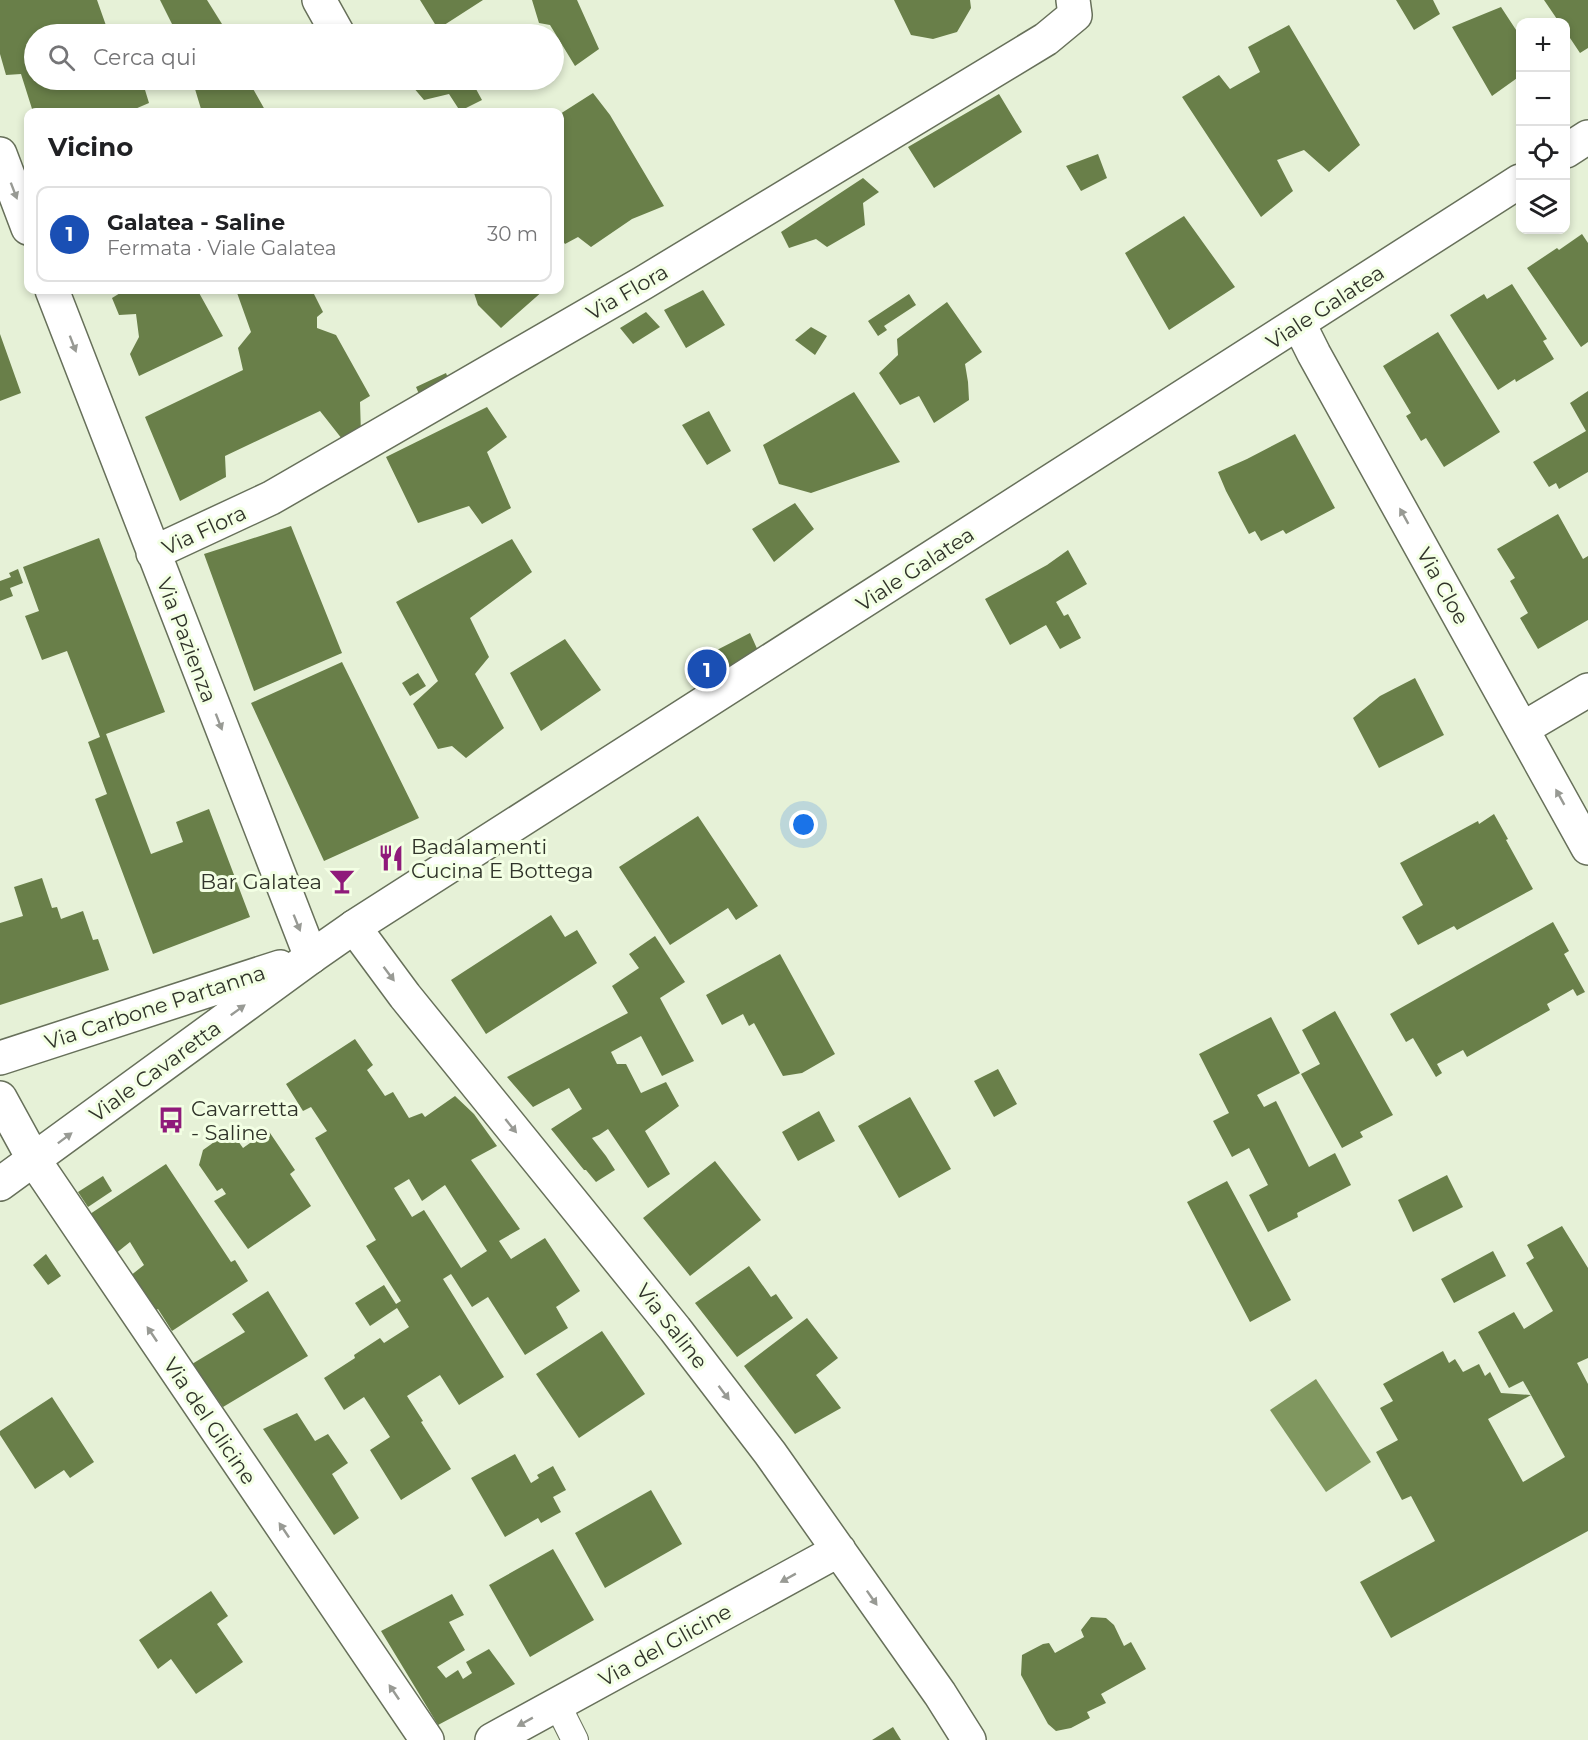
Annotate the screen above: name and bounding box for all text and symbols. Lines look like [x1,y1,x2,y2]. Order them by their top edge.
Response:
map controls [1516,18,1570,234]
button: + [1516,18,1570,72]
search box [24,24,564,90]
icon: search [45,41,78,74]
text: Cerca qui [93,44,197,71]
button: − [1516,72,1570,126]
button: locate [1516,126,1570,180]
text: Vicino [48,131,133,163]
button: layers [1516,180,1570,234]
one-way arrow [10,182,19,200]
text: Galatea - Saline [107,209,285,236]
text: 1 [66,222,73,246]
text: 30 m [487,222,538,246]
text: Fermata · Viale Galatea [107,236,337,260]
street label: Via Flora [582,259,672,325]
street label: Viale Galatea [1261,260,1389,354]
one-way arrow [69,335,78,353]
street label: Via Flora [158,500,250,560]
one-way arrow [1399,507,1409,524]
street label: Viale Galatea [851,522,979,616]
street label: Via Cloe [1412,543,1474,629]
street label: Via Pazienza [152,574,222,706]
pin: 1 [688,646,726,692]
one-way arrow [215,713,224,731]
one-way arrow [1555,788,1565,805]
your location [789,810,818,839]
place label: Badalamenti Cucina E Bottega [411,834,593,883]
restaurant icon: Badalamenti Cucina E Bottega [376,843,406,873]
bar icon: Bar Galatea [327,866,357,896]
place label: Bar Galatea [200,869,322,894]
one-way arrow [293,914,302,932]
street label: Via Carbone Partanna [42,960,268,1054]
one-way arrow [382,967,394,982]
one-way arrow [231,1004,246,1016]
street label: Viale Cavaretta [85,1015,225,1127]
place label: Cavarretta - Saline [191,1096,299,1145]
bus stop icon: Cavarretta - Saline [156,1105,186,1135]
one-way arrow [504,1118,517,1134]
one-way arrow [56,1132,72,1144]
street label: Via Saline [631,1278,713,1374]
one-way arrow [146,1326,157,1342]
street label: Via del Glicine [158,1353,262,1489]
one-way arrow [718,1385,731,1401]
one-way arrow [279,1522,290,1538]
one-way arrow [779,1573,796,1583]
one-way arrow [866,1589,878,1605]
street label: Via del Glicine [594,1598,736,1692]
one-way arrow [388,1684,400,1700]
one-way arrow [516,1717,533,1727]

